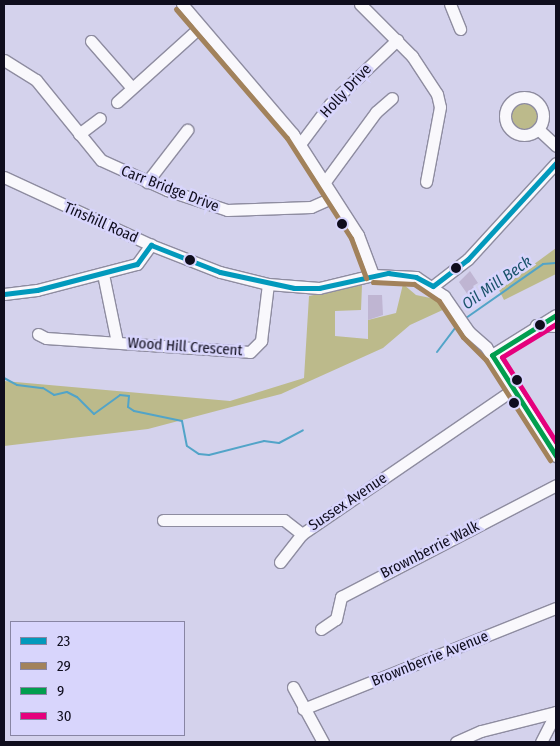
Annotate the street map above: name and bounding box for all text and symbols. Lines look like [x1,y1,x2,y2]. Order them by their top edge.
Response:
street label: Holly Drive [317,60,375,122]
street label: Carr Bridge Drive [118,162,222,216]
street label: Tinshill Road [61,199,141,247]
unlabelled marker [337,219,347,229]
water label: Oil Mill Beck [459,252,535,314]
unlabelled marker [185,255,195,265]
unlabelled marker [451,263,461,273]
unlabelled marker [535,320,545,330]
street label: Wood Hill Crescent [127,334,243,360]
unlabelled marker [512,375,522,385]
unlabelled marker [509,398,519,408]
street label: Sussex Avenue [305,469,391,535]
street label: Brownberrie Walk [378,517,482,583]
legend [10,621,185,736]
street label: Brownberrie Avenue [369,627,491,691]
text: 23 [57,632,70,650]
text: 29 [57,657,71,675]
text: 9 [57,682,64,700]
text: 30 [57,707,72,725]

